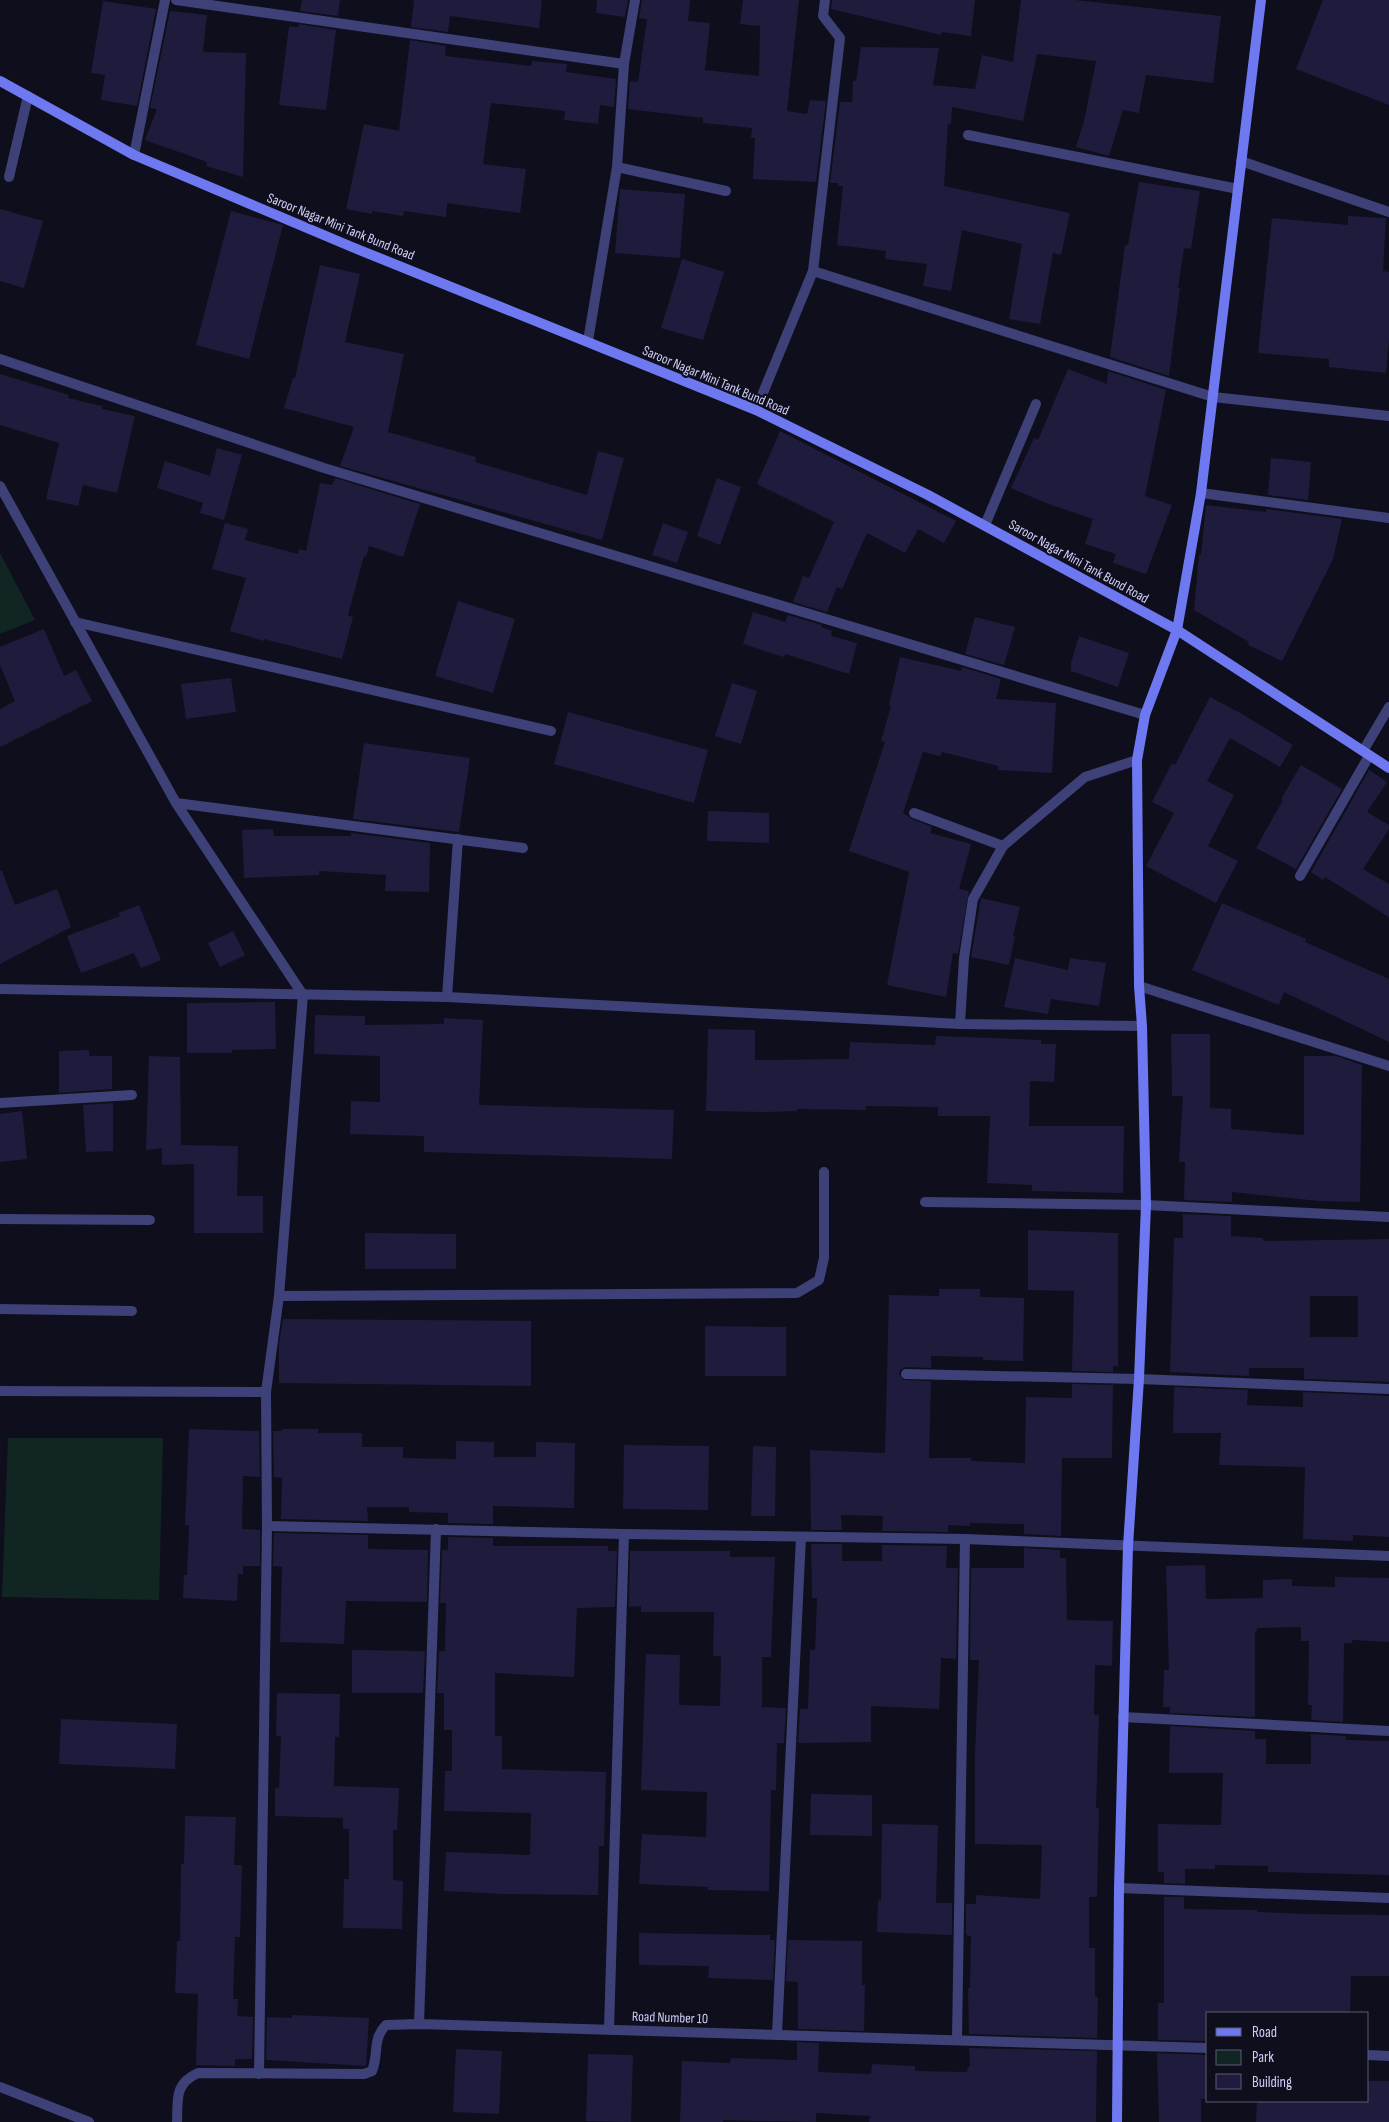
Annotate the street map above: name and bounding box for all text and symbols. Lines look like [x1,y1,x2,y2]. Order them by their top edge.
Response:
street label: Saroor Nagar Mini Tank Bund Road [265,189,417,264]
street label: Saroor Nagar Mini Tank Bund Road [640,342,792,419]
street label: Saroor Nagar Mini Tank Bund Road [1006,516,1152,607]
street label: Road Number 10 [632,2008,708,2027]
legend [1206,2012,1369,2102]
text: Road [1252,2023,1277,2042]
text: Park [1252,2048,1274,2067]
text: Building [1252,2073,1292,2092]

